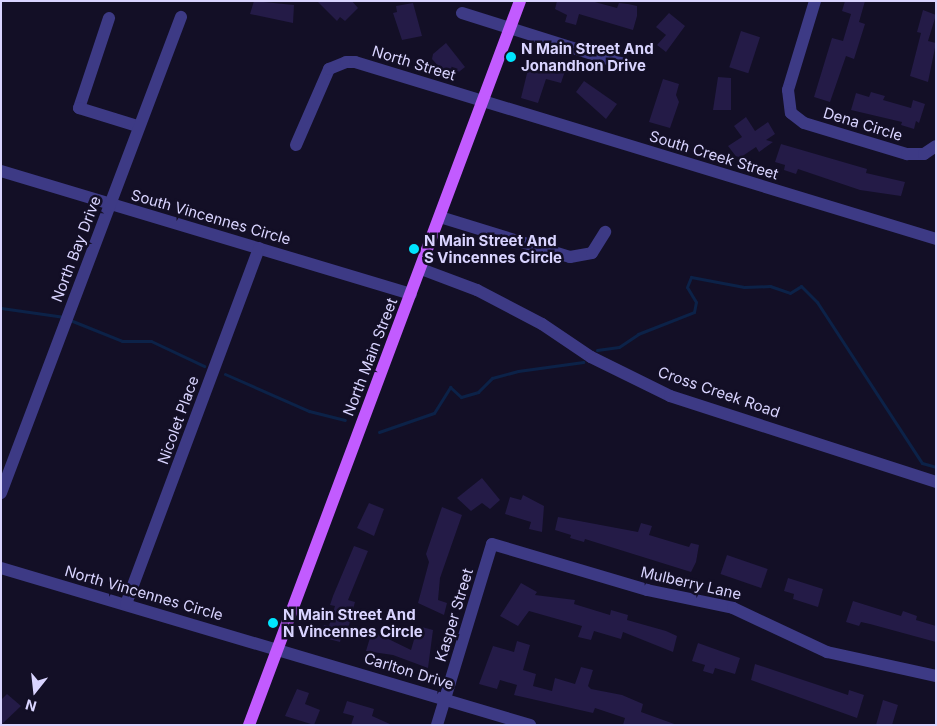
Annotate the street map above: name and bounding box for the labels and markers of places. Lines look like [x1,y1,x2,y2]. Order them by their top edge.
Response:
place label: N Main Street And Jonandhon Drive [521,39,654,74]
marker: N Main Street And Jonandhon Drive [505,51,517,63]
place label: N Main Street And S Vincennes Circle [424,231,562,266]
marker: N Main Street And S Vincennes Circle [408,243,420,255]
place label: N Main Street And N Vincennes Circle [283,605,423,640]
marker: N Main Street And N Vincennes Circle [267,617,279,629]

